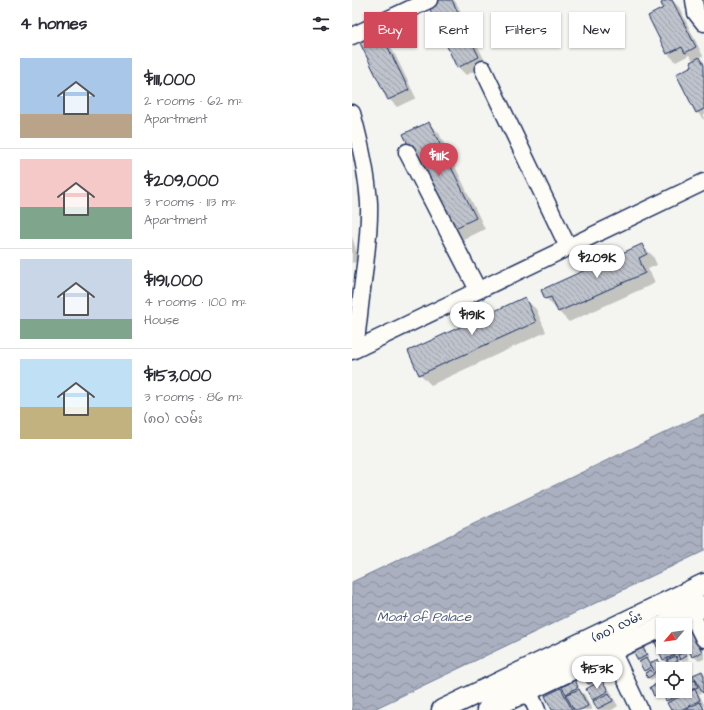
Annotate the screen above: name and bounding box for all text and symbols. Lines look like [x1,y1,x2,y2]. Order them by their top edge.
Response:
text: 4 homes [20,12,87,36]
chip: Buy [364,12,417,48]
chip: Rent [425,12,483,48]
chip: Filters [491,12,561,48]
chip: New [569,12,625,48]
icon: filters [310,13,332,35]
text: $111,000 [144,68,195,92]
icon: home [52,74,100,122]
text: 2 rooms · 62 m² [144,92,243,110]
text: Apartment [144,110,208,128]
pin: $111K [411,143,467,177]
text: $111K [429,147,449,165]
text: $209,000 [144,169,219,193]
icon: home [52,175,100,223]
text: 3 rooms · 113 m² [144,193,237,211]
text: Apartment [144,211,208,229]
pin: $209K [569,245,625,279]
text: $209K [578,249,616,267]
text: $191,000 [144,269,203,293]
icon: home [52,275,100,323]
text: 4 rooms · 100 m² [144,293,247,311]
pin: $191K [444,302,500,336]
text: $191K [459,306,485,324]
text: House [144,311,179,329]
text: $153,000 [144,364,212,388]
icon: home [52,375,100,423]
text: 3 rooms · 86 m² [144,388,243,406]
text: (၈၀) လမ်း [144,410,203,428]
street label: (၈၀) လမ်း [589,607,645,647]
water label: Moat of Palace [377,608,472,626]
north arrow [656,618,692,654]
map controls [656,618,692,698]
pin: $153K [569,656,625,690]
text: $153K [581,660,613,678]
button: locate [656,662,692,698]

